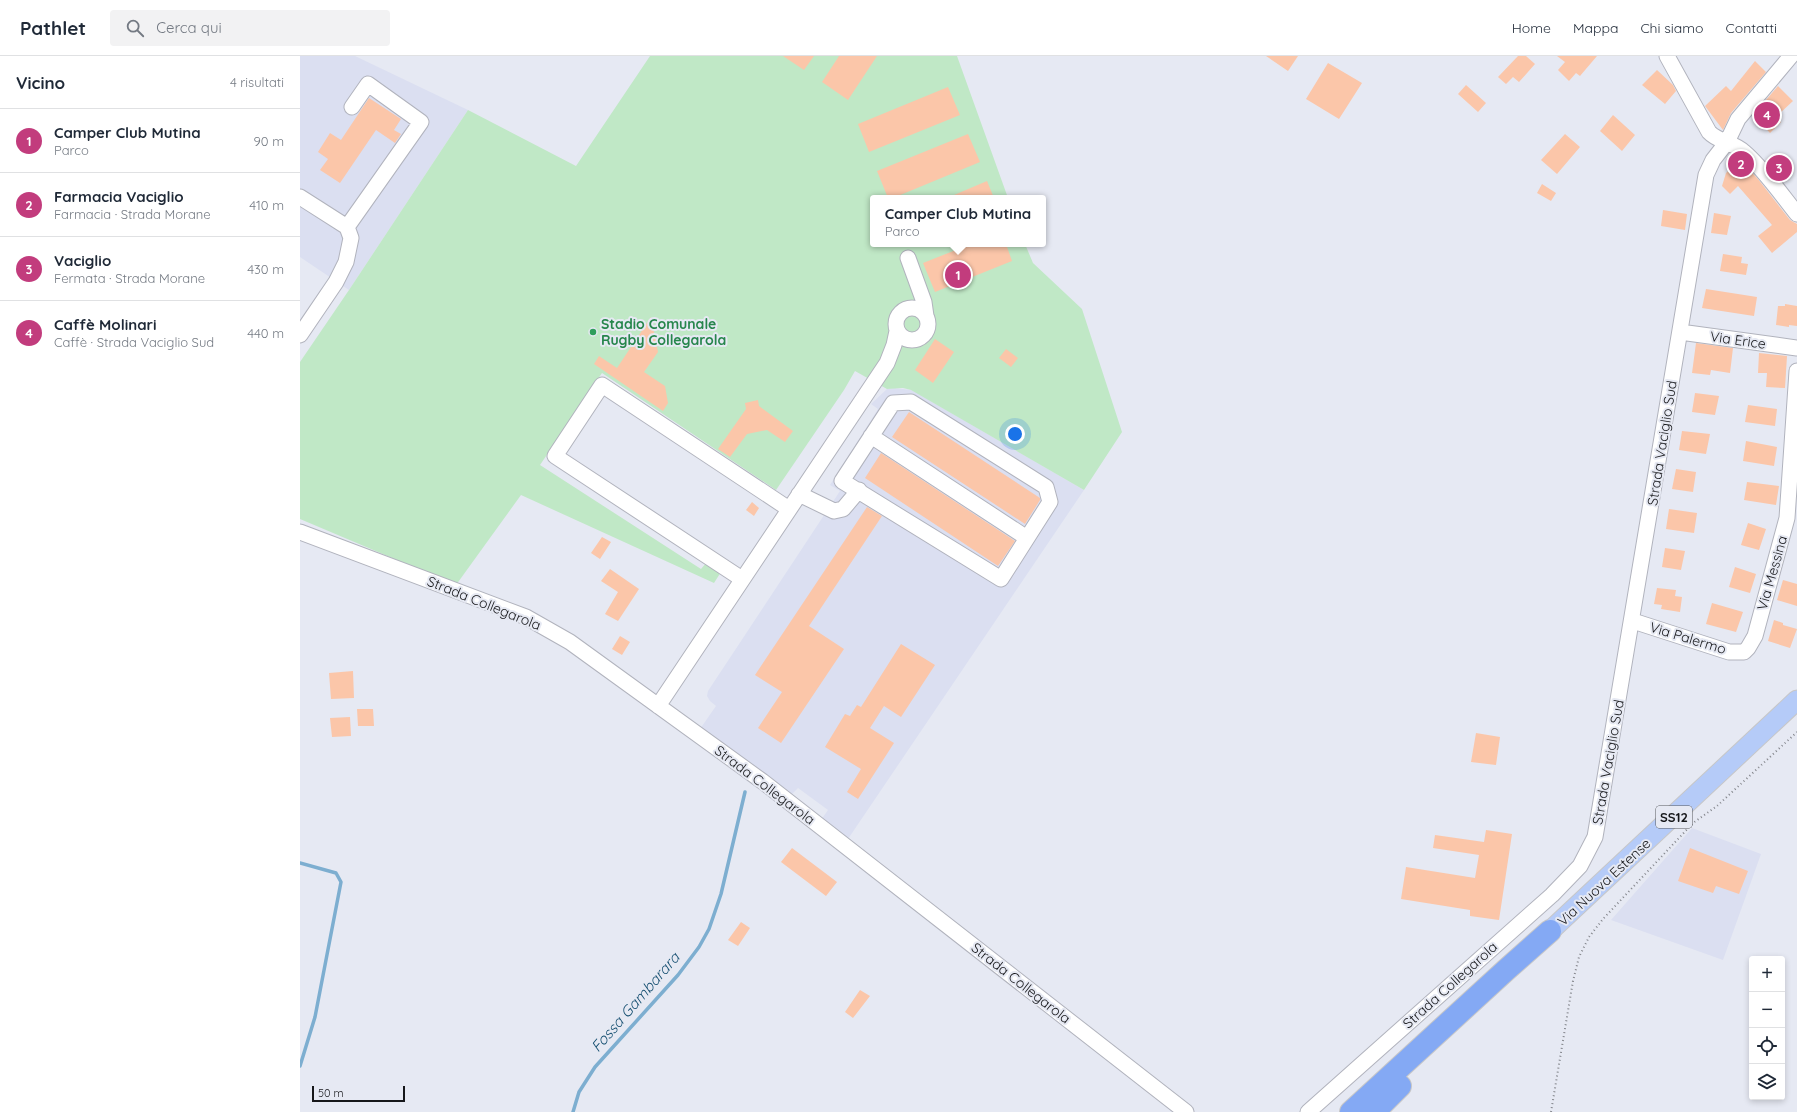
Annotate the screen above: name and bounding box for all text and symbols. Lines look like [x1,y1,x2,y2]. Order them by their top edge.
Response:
search box [110,10,390,46]
text: Pathlet [20,16,86,40]
icon: search [124,17,146,39]
text: Cerca qui [156,18,222,37]
text: Home [1512,19,1551,37]
text: Mappa [1573,19,1618,37]
text: Chi siamo [1640,19,1704,37]
text: Contatti [1726,19,1777,37]
text: Vicino [16,72,65,93]
text: 4 risultati [230,74,284,90]
pin: 4 [1754,100,1780,130]
text: Camper Club Mutina [54,123,201,142]
text: 1 [26,133,32,149]
text: 90 m [254,133,284,149]
text: Parco [54,142,89,158]
pin: 2 [1728,149,1754,179]
pin: 3 [1766,153,1792,183]
text: Farmacia Vaciglio [54,187,184,206]
popup [870,195,1046,247]
text: 2 [25,197,33,213]
text: 410 m [249,197,284,213]
text: Camper Club Mutina [885,204,1031,223]
text: Farmacia · Strada Morane [54,206,211,222]
text: Parco [885,223,920,239]
text: Vaciglio [54,251,111,270]
pin: 1 [945,260,971,290]
text: 3 [26,261,32,277]
text: 430 m [247,261,284,277]
text: Fermata · Strada Morane [54,270,205,286]
text: Caffè Molinari [54,315,157,334]
place label: Stadio Comunale Rugby Collegarola [601,315,726,349]
text: 4 [25,325,33,341]
text: 440 m [247,325,284,341]
marker: Stadio Comunale Rugby Collegarola [588,327,598,337]
street label: Via Erice [1709,327,1767,353]
text: Caffè · Strada Vaciglio Sud [54,334,214,350]
street label: Strada Vaciglio Sud [1643,379,1681,507]
your location [1005,424,1025,444]
street label: Via Messina [1753,534,1791,612]
street label: Strada Collegarola [424,572,544,634]
street label: Via Palermo [1648,618,1728,658]
street label: Strada Vaciglio Sud [1588,698,1628,826]
street label: Strada Collegarola [711,741,819,829]
road number: SS12 [1656,806,1692,828]
street label: Via Nuova Estense [1554,834,1654,930]
street label: Strada Collegarola [1399,938,1501,1032]
street label: Strada Collegarola [968,939,1074,1027]
water label: Fossa Gambarara [587,948,684,1056]
map controls [1749,956,1785,1100]
button: + [1749,956,1785,992]
button: − [1749,992,1785,1028]
button: locate [1749,1028,1785,1064]
button: layers [1749,1064,1785,1100]
scale bar [312,1084,405,1103]
text: 50 m [318,1086,344,1100]

